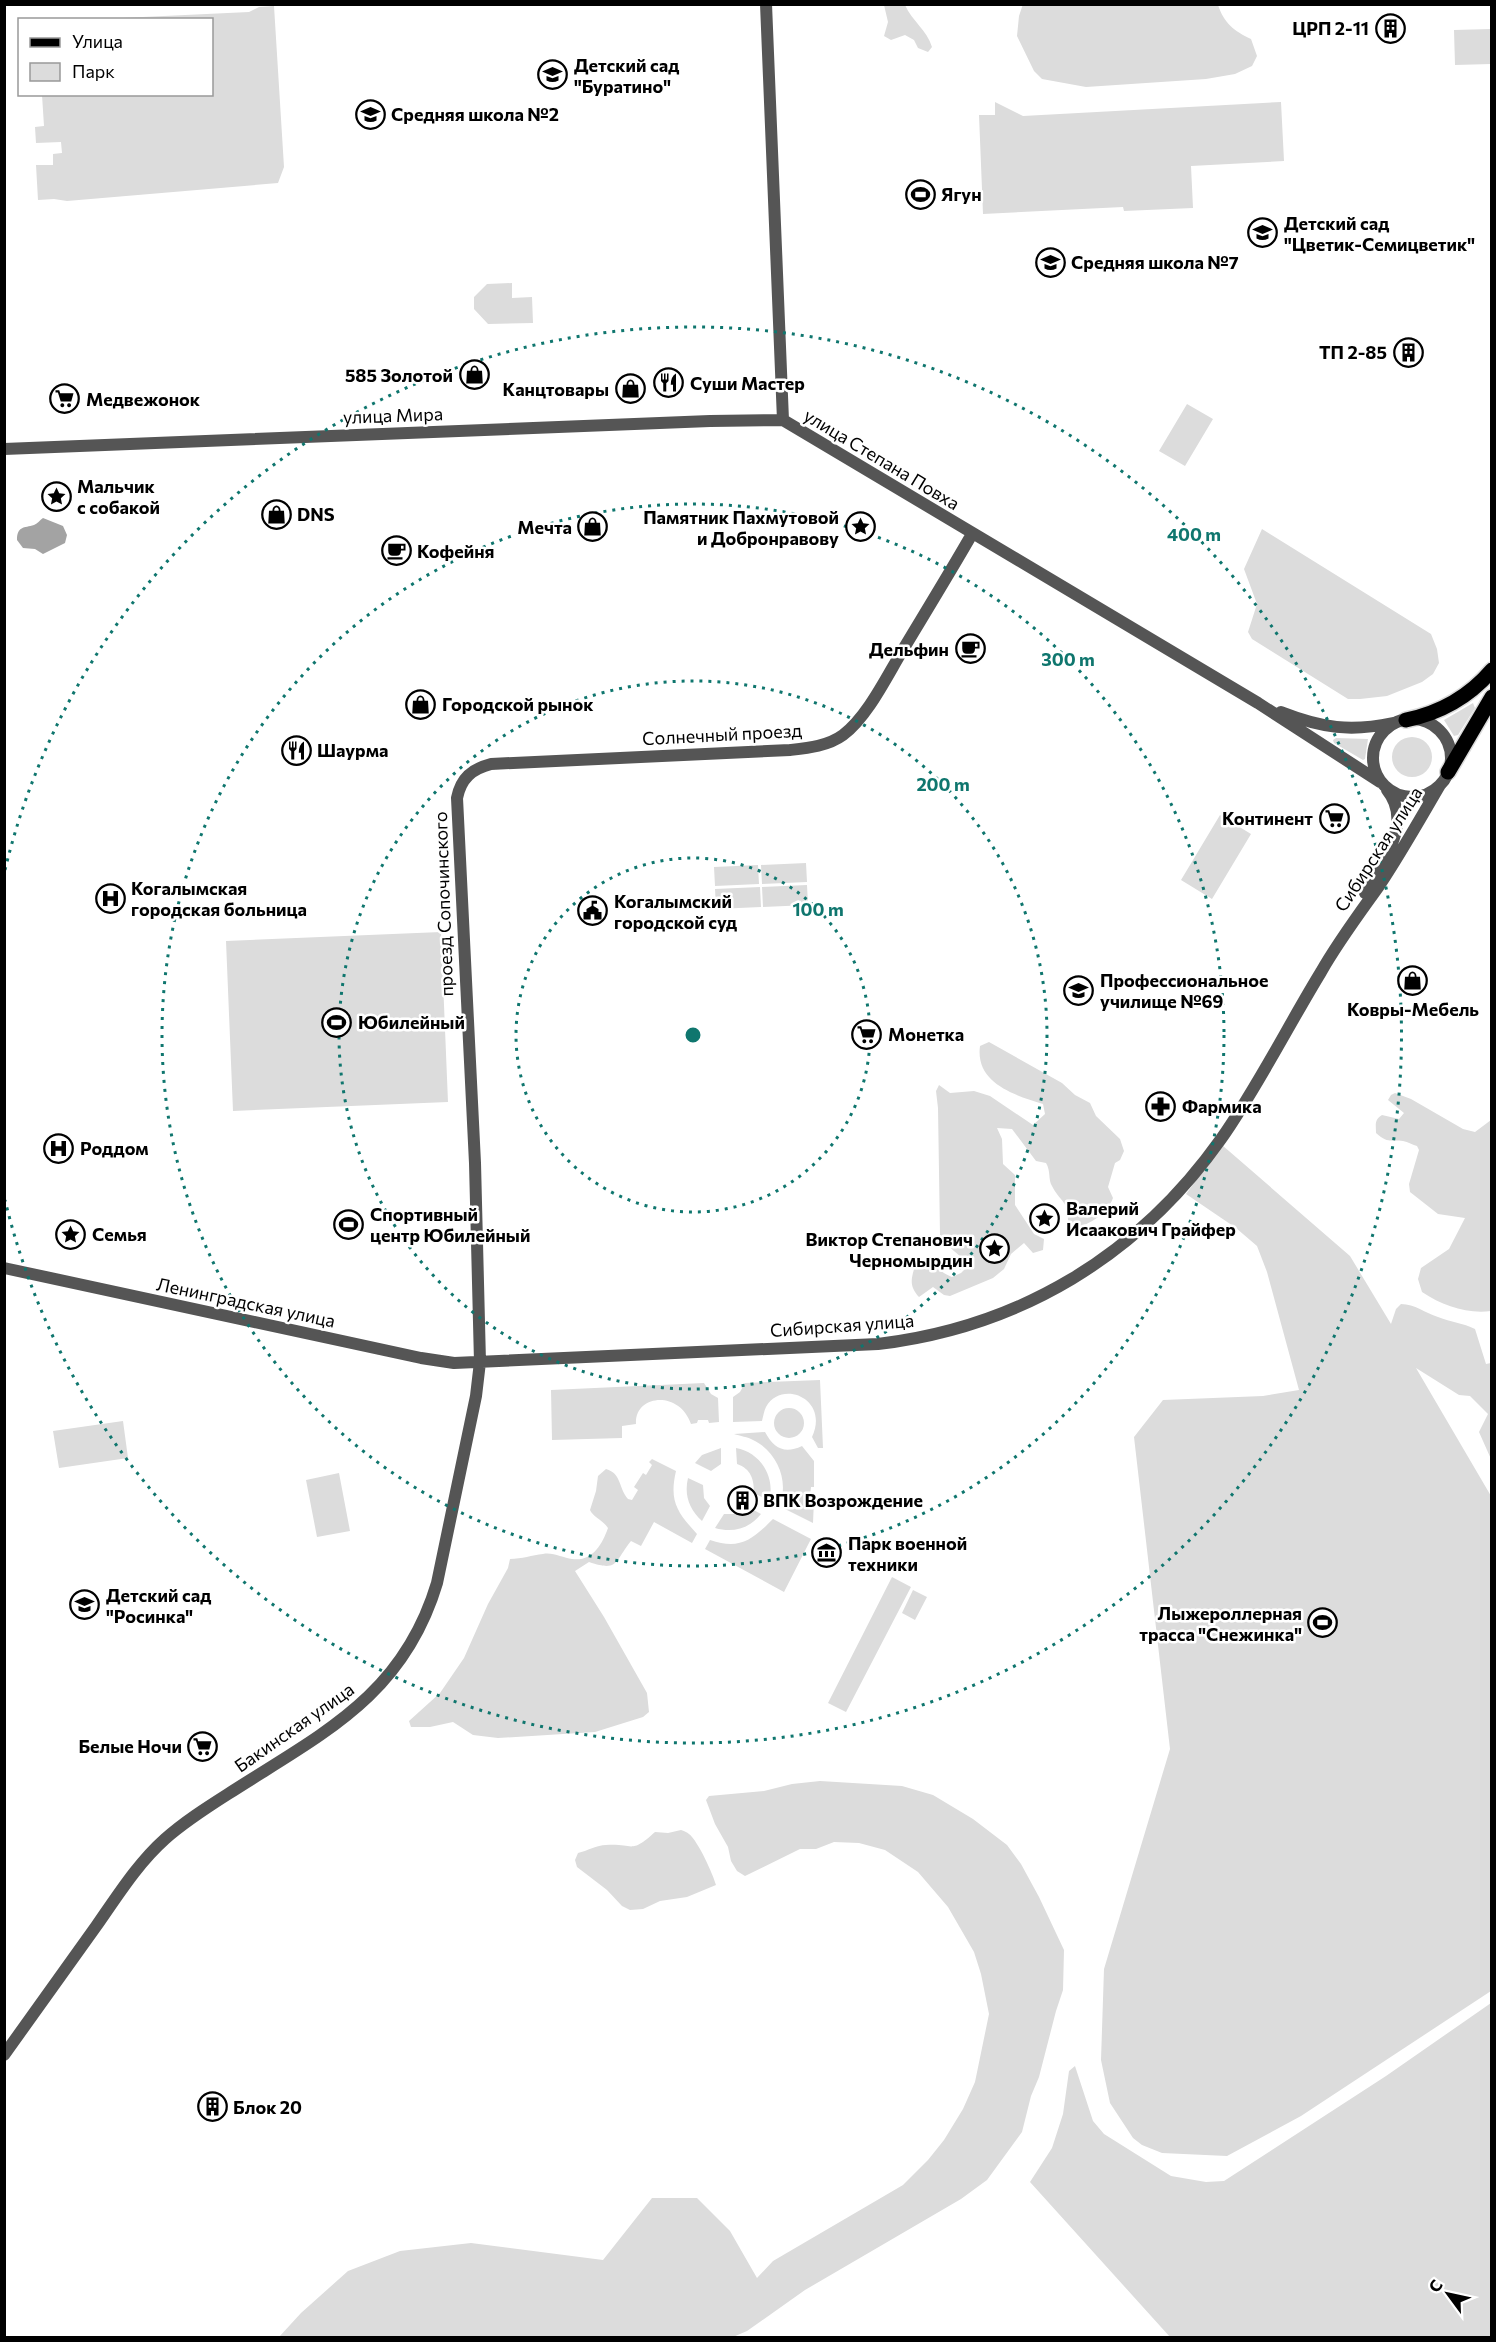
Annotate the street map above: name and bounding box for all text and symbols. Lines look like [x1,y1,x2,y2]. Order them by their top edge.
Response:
building icon: ЦРП 2-11 [1374,12,1406,44]
place label: ЦРП 2-11 [1292,17,1369,39]
legend [18,18,213,96]
text: Улица [72,30,123,52]
place label: Детский сад "Буратино" [574,54,679,97]
school or university icon: Детский сад "Буратино" [537,59,569,91]
text: Парк [72,60,115,82]
school or university icon: Средняя школа №2 [354,98,386,130]
place label: Средняя школа №2 [391,103,559,125]
sports icon: Ягун [904,178,936,210]
place label: Ягун [941,183,982,205]
place label: Детский сад "Цветик-Семицветик" [1284,212,1475,255]
school or university icon: Детский сад "Цветик-Семицветик" [1247,217,1279,249]
school or university icon: Средняя школа №7 [1034,246,1066,278]
place label: Средняя школа №7 [1071,251,1239,273]
building icon: ТП 2-85 [1392,336,1424,368]
place label: ТП 2-85 [1319,341,1387,363]
shop icon: 585 Золотой [458,359,490,391]
place label: 585 Золотой [345,364,453,386]
restaurant icon: Суши Мастер [653,367,685,399]
place label: Суши Мастер [690,372,805,394]
shop icon: Канцтовары [614,373,646,405]
place label: Канцтовары [503,378,609,400]
supermarket icon: Медвежонок [49,383,81,415]
place label: Медвежонок [86,388,201,410]
street label: улица Мира [343,402,443,428]
street label: улица Степана Повха [800,404,964,514]
place label: Мальчик с собакой [77,475,160,518]
place icon: Мальчик с собакой [40,480,72,512]
shop icon: DNS [260,498,292,530]
place label: DNS [297,503,335,525]
place label: Памятник Пахмутовой и Добронравову [643,506,839,549]
shop icon: Мечта [577,511,609,543]
place icon: Памятник Пахмутовой и Добронравову [844,511,876,543]
place label: Мечта [517,516,572,538]
text: 400 m [1167,523,1221,545]
cafe icon: Кофейня [380,535,412,567]
place label: Кофейня [417,540,495,562]
cafe icon: Дельфин [954,633,986,665]
place label: Дельфин [869,638,949,660]
text: 300 m [1041,648,1095,670]
shop icon: Городской рынок [405,688,437,720]
place label: Городской рынок [442,693,594,715]
street label: Солнечный проезд [642,719,803,749]
restaurant icon: Шаурма [280,734,312,766]
place label: Шаурма [317,739,388,761]
text: 200 m [916,773,970,795]
street label: Сибирская улица [1329,782,1427,916]
supermarket icon: Континент [1318,802,1350,834]
place label: Континент [1222,807,1313,829]
street label: проезд Сопочинского [429,811,457,997]
place label: Когалымская городская больница [131,877,307,920]
hospital icon: Когалымская городская больница [94,882,126,914]
place label: Когалымский городской суд [614,890,737,933]
public building icon: Когалымский городской суд [577,895,609,927]
text: 100 m [792,898,844,920]
shop icon: Ковры-Мебель [1397,964,1429,996]
place label: Профессиональное училище №69 [1100,969,1268,1012]
school or university icon: Профессиональное училище №69 [1063,974,1095,1006]
place label: Ковры-Мебель [1347,998,1479,1020]
sports icon: Юбилейный [321,1006,353,1038]
place label: Юбилейный [358,1011,465,1033]
supermarket icon: Монетка [851,1018,883,1050]
place label: Монетка [888,1023,964,1045]
centre of rings [683,1025,703,1045]
pharmacy icon: Фармика [1145,1090,1177,1122]
place label: Фармика [1182,1095,1262,1117]
hospital icon: Роддом [43,1132,75,1164]
place label: Роддом [80,1137,149,1159]
place label: Валерий Исаакович Грайфер [1066,1197,1236,1240]
place icon: Валерий Исаакович Грайфер [1029,1202,1061,1234]
place label: Спортивный центр Юбилейный [370,1203,530,1246]
sports icon: Спортивный центр Юбилейный [333,1208,365,1240]
place icon: Семья [55,1218,87,1250]
place label: Семья [92,1223,147,1245]
place label: Виктор Степанович Черномырдин [806,1228,973,1271]
place icon: Виктор Степанович Черномырдин [978,1233,1010,1265]
street label: Ленинградская улица [155,1272,337,1332]
street label: Сибирская улица [769,1309,915,1341]
building icon: ВПК Возрождение [726,1484,758,1516]
place label: ВПК Возрождение [763,1489,923,1511]
place label: Парк военной техники [848,1532,967,1575]
museum icon: Парк военной техники [811,1537,843,1569]
place label: Детский сад "Росинка" [106,1584,211,1627]
school or university icon: Детский сад "Росинка" [69,1589,101,1621]
place label: Лыжероллерная трасса "Снежинка" [1139,1602,1302,1645]
sports icon: Лыжероллерная трасса "Снежинка" [1307,1607,1339,1639]
street label: Бакинская улица [230,1678,358,1776]
supermarket icon: Белые Ночи [187,1730,219,1762]
place label: Белые Ночи [78,1735,182,1757]
building icon: Блок 20 [196,2091,228,2123]
place label: Блок 20 [233,2096,302,2118]
north arrow [1418,2264,1478,2324]
text: С [1424,2276,1446,2295]

